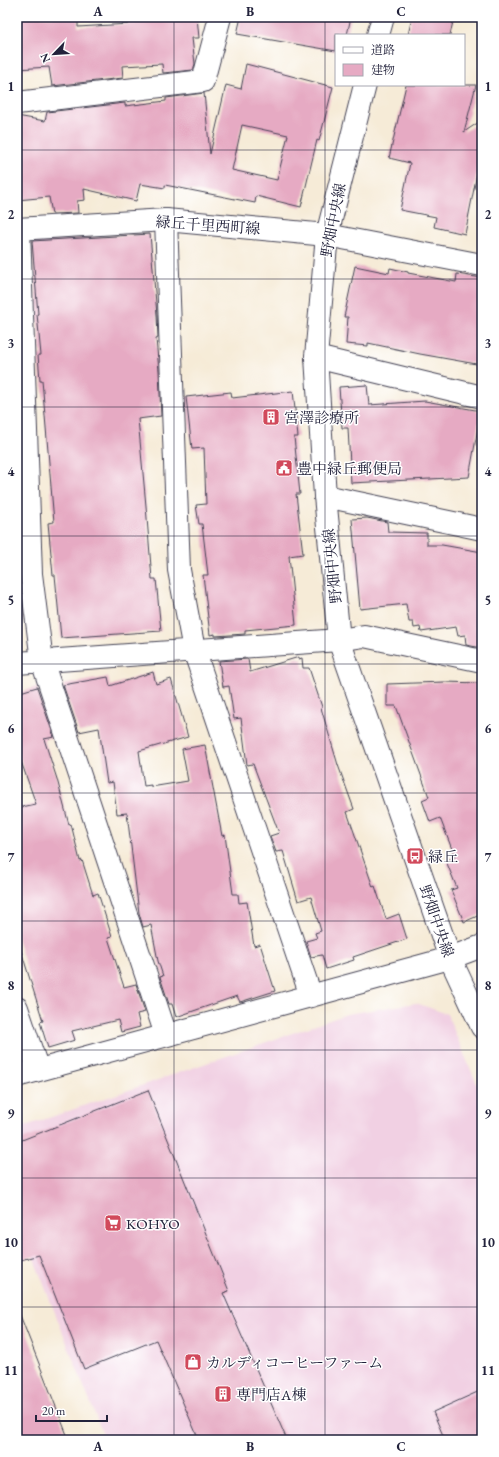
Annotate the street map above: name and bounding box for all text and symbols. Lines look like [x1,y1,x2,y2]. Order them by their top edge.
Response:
text: A [92,3,103,20]
text: B [246,3,254,20]
text: C [396,3,406,20]
north arrow [34,34,74,74]
legend [335,34,465,86]
text: 道路 [371,42,395,58]
text: N [37,51,53,65]
text: 建物 [371,62,395,78]
text: 1 [8,78,15,95]
text: 1 [485,78,492,95]
street label: 野畑中央線 [317,181,349,259]
text: 2 [8,206,15,223]
text: 2 [485,206,492,223]
street label: 緑丘千里西町線 [155,212,261,238]
text: 3 [8,335,15,352]
text: 3 [485,335,492,352]
building icon: 宮澤診療所 [261,407,281,427]
place label: 宮澤診療所 [284,408,359,427]
public building icon: 豊中緑丘郵便局 [274,458,294,478]
place label: 豊中緑丘郵便局 [297,459,402,478]
text: 4 [8,463,15,480]
text: 4 [485,463,492,480]
street label: 野畑中央線 [319,528,345,604]
text: 5 [8,592,14,609]
text: 5 [485,592,491,609]
text: 6 [8,720,15,737]
text: 6 [485,720,492,737]
bus stop icon: 緑丘 [405,846,425,866]
place label: 緑丘 [428,847,458,866]
text: 7 [8,849,15,866]
text: 7 [485,849,492,866]
street label: 野畑中央線 [416,882,458,960]
text: 8 [8,977,15,994]
text: 8 [485,977,492,994]
text: 9 [8,1105,15,1122]
text: 9 [485,1105,492,1122]
supermarket icon: KOHYO [103,1213,123,1233]
place label: KOHYO [126,1214,180,1233]
text: 10 [4,1234,18,1251]
text: 10 [481,1234,495,1251]
shop icon: カルディコーヒーファーム [183,1352,203,1372]
place label: カルディコーヒーファーム [206,1353,383,1372]
text: 11 [4,1362,18,1379]
text: 11 [481,1362,495,1379]
building icon: 専門店A棟 [213,1384,233,1404]
place label: 専門店A棟 [236,1385,306,1404]
scale bar [36,1397,107,1423]
text: 20 m [42,1403,66,1419]
text: A [92,1438,103,1455]
text: B [246,1438,254,1455]
text: C [396,1438,406,1455]

